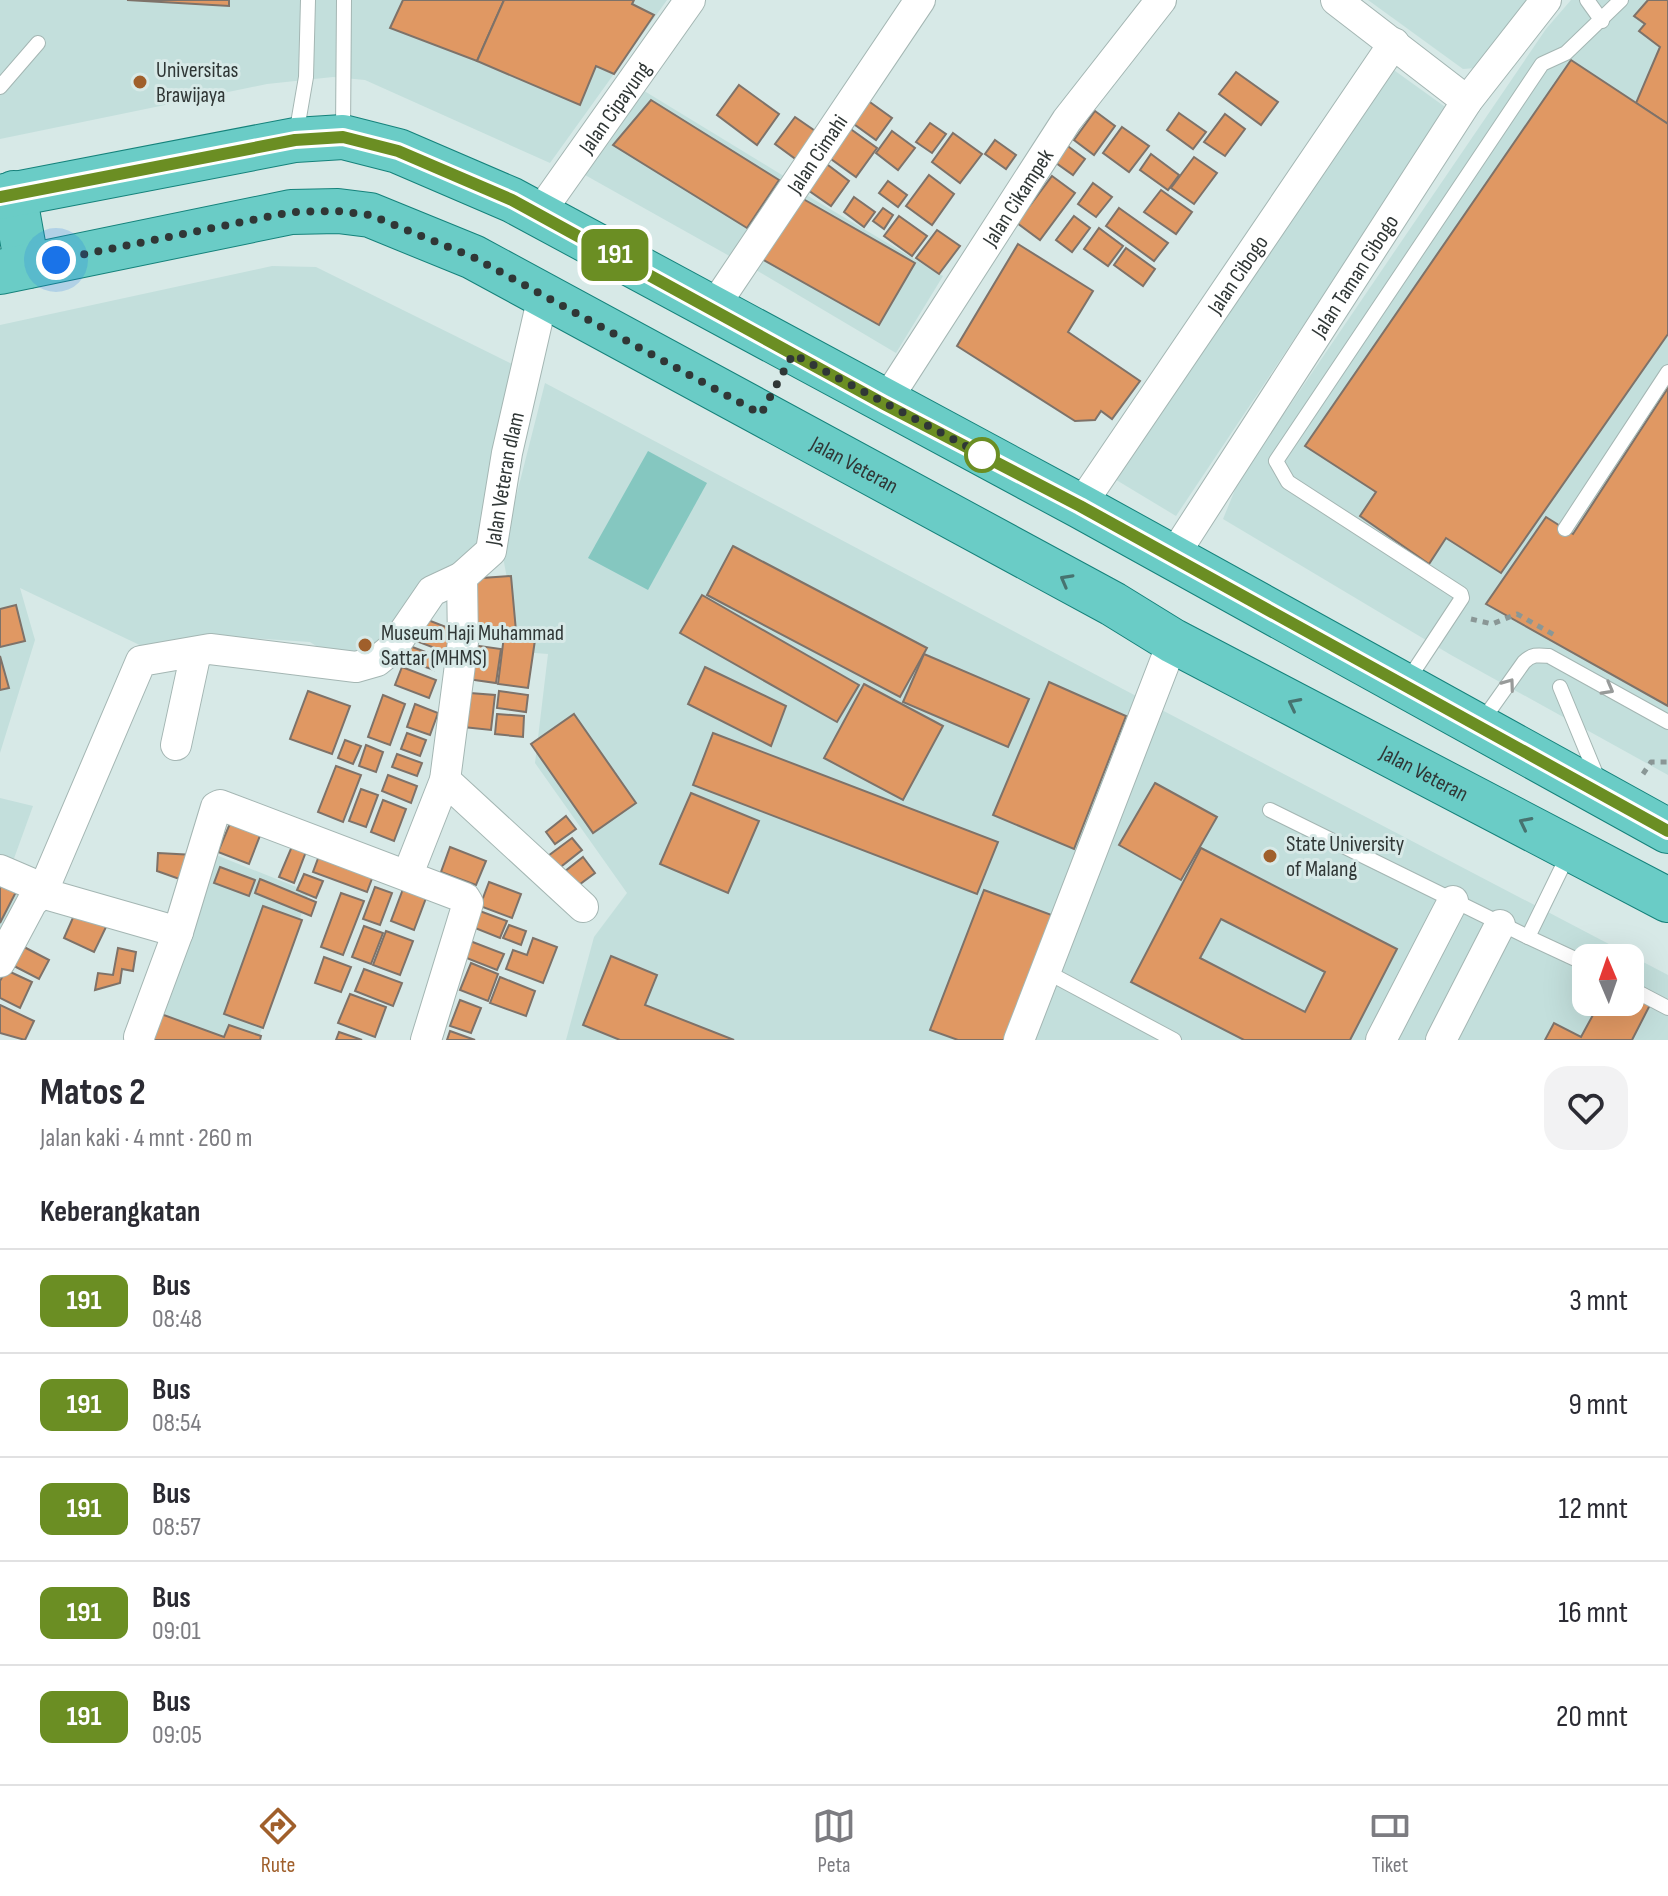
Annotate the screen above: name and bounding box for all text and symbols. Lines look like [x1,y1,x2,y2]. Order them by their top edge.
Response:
place label: Universitas Brawijaya [156,57,239,109]
street label: Jalan Cipayung [573,57,657,160]
marker: Universitas Brawijaya [131,73,149,91]
street label: Jalan Cimahi [781,110,854,200]
street label: Jalan Cikampek [977,144,1060,253]
street label: Jalan Taman Cibogo [1305,210,1405,344]
line badge: 191 [569,229,661,281]
street label: Jalan Cibogo [1202,231,1275,320]
text: 191 [597,238,633,271]
your location [36,240,76,280]
street label: Jalan Veteran dlam [480,409,531,548]
street label: Jalan Veteran [805,430,903,500]
unlabelled marker [965,438,999,472]
one-way arrow [1060,574,1075,589]
place label: Museum Haji Muhammad Sattar (MHMS) [381,620,564,672]
marker: Museum Haji Muhammad Sattar (MHMS) [356,636,374,654]
one-way arrow [1499,678,1514,692]
one-way arrow [1599,679,1614,695]
one-way arrow [1288,699,1303,714]
street label: Jalan Veteran [1374,739,1473,808]
one-way arrow [1519,818,1534,833]
place label: State University of Malang [1286,831,1405,883]
marker: State University of Malang [1261,847,1279,865]
north arrow [1572,944,1644,1016]
map controls [1572,944,1644,1016]
button: heart [1544,1066,1628,1150]
text: Matos 2 [40,1070,146,1115]
text: Jalan kaki · 4 mnt · 260 m [40,1123,253,1154]
text: Keberangkatan [40,1194,200,1230]
text: Bus [152,1268,191,1304]
text: 3 mnt [1569,1283,1628,1319]
text: 191 [66,1284,102,1317]
text: 08:48 [152,1304,202,1335]
text: Bus [152,1372,191,1408]
text: 9 mnt [1568,1387,1628,1423]
text: 191 [66,1388,102,1421]
text: 08:54 [152,1408,201,1439]
text: Bus [152,1476,191,1512]
text: 12 mnt [1559,1491,1628,1527]
text: 191 [66,1492,102,1525]
text: 08:57 [152,1512,201,1543]
text: Bus [152,1580,191,1616]
text: 16 mnt [1558,1595,1628,1631]
text: 191 [66,1596,102,1629]
text: 09:01 [152,1616,201,1647]
text: Bus [152,1684,191,1720]
text: 20 mnt [1556,1699,1628,1735]
text: 191 [66,1700,102,1733]
text: 09:05 [152,1720,202,1751]
tab: Rute [256,1804,300,1879]
tab: Peta [812,1804,856,1879]
tab: Tiket [1368,1804,1412,1879]

